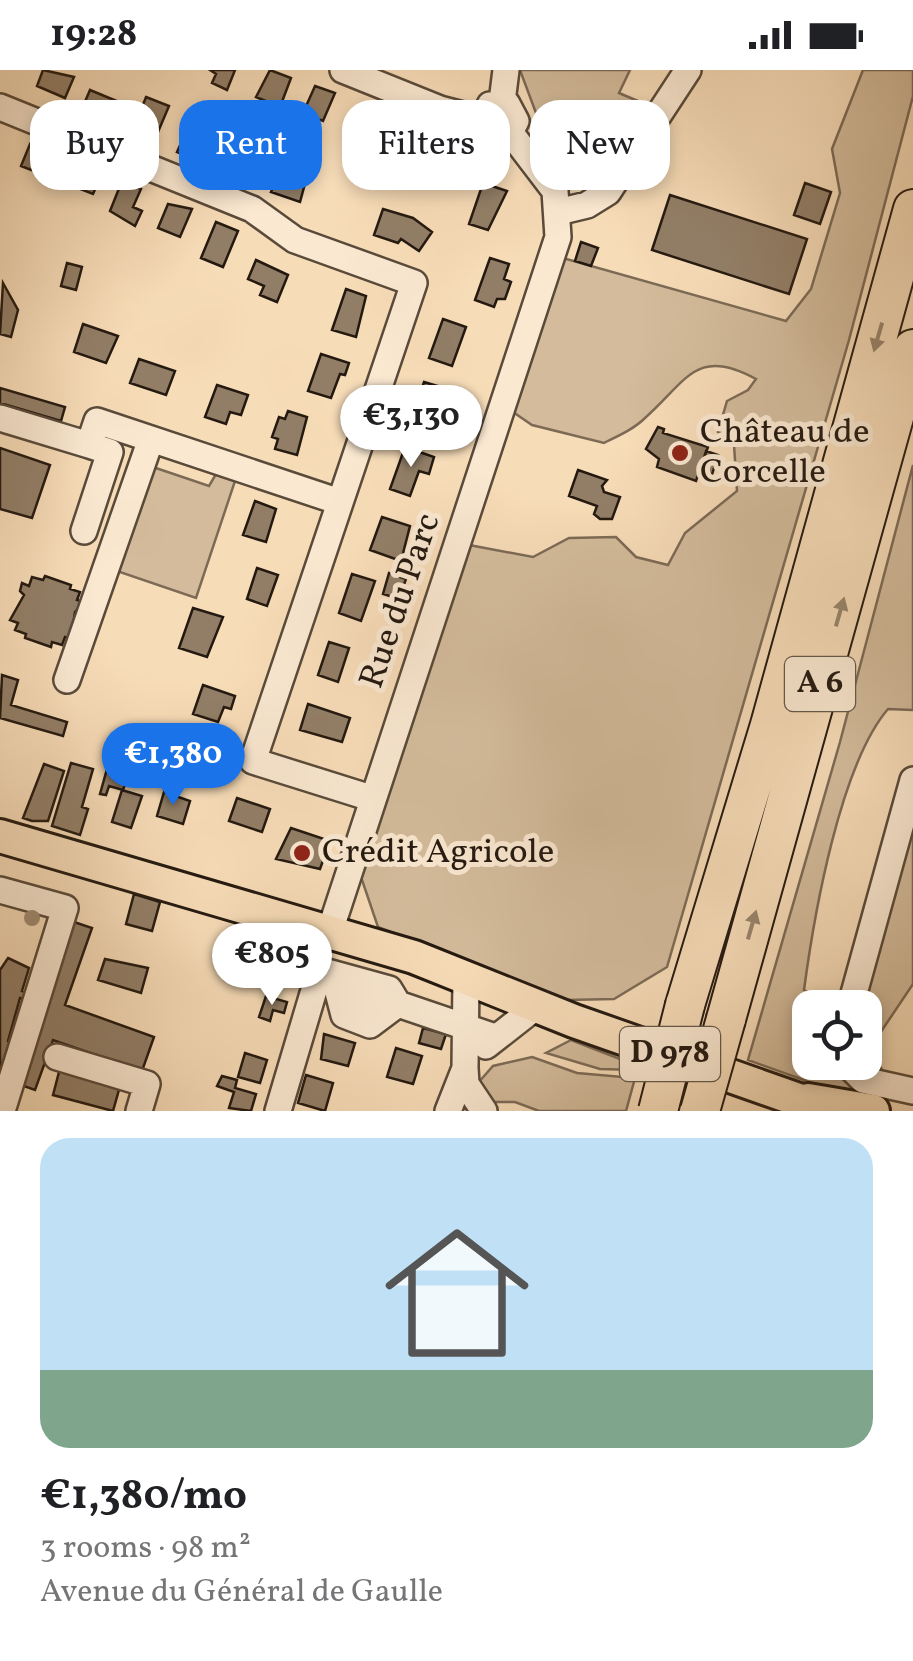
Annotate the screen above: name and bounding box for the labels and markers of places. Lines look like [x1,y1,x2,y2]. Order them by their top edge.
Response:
pin: €3,130 [330,385,492,470]
place label: Château de Corcelle [700,409,870,497]
marker: Château de Corcelle [669,442,691,464]
pin: €1,380 [92,723,254,808]
place label: Crédit Agricole [322,829,554,877]
marker: Crédit Agricole [291,842,313,864]
pin: €805 [213,923,331,1008]

